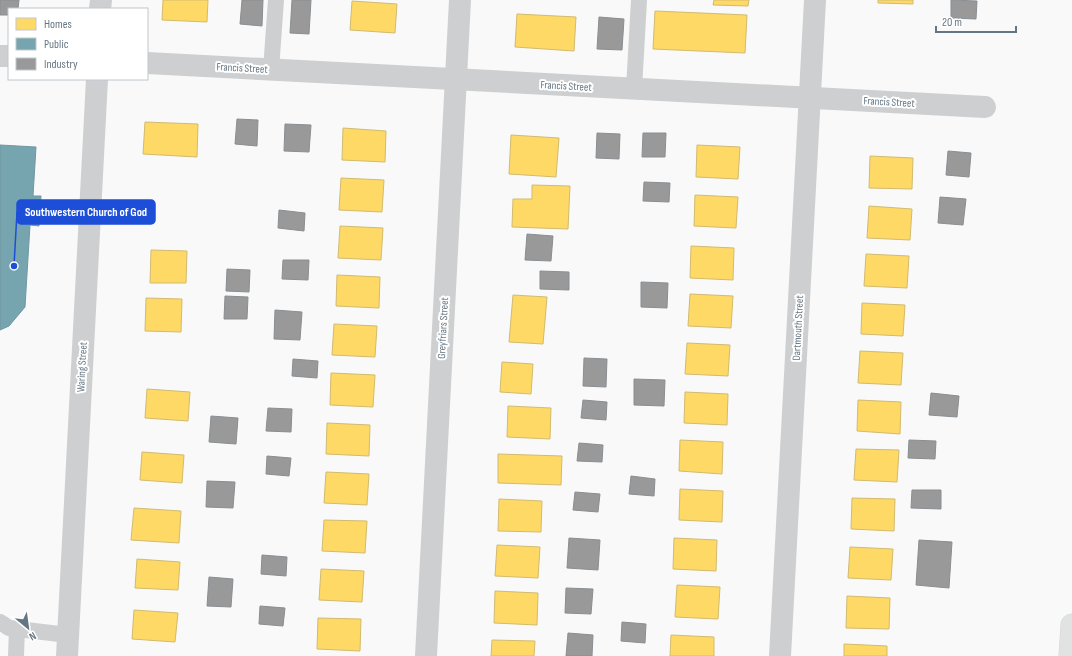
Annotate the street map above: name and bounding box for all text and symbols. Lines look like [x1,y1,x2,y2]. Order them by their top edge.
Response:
legend [8,8,148,80]
scale bar [936,8,1016,34]
text: 20 m [942,15,962,30]
text: Homes [44,17,72,32]
text: Public [44,37,69,52]
text: Industry [44,57,78,72]
street label: Francis Street [216,60,269,76]
street label: Francis Street [540,78,593,94]
street label: Francis Street [863,94,916,110]
callout: Southwestern Church of God [17,200,155,224]
text: Southwestern Church of God [25,205,147,220]
street label: Dartmouth Street [790,294,806,361]
street label: Greyfriars Street [435,296,451,359]
street label: Waring Street [74,341,90,392]
north arrow [8,608,48,648]
text: N [27,629,38,643]

